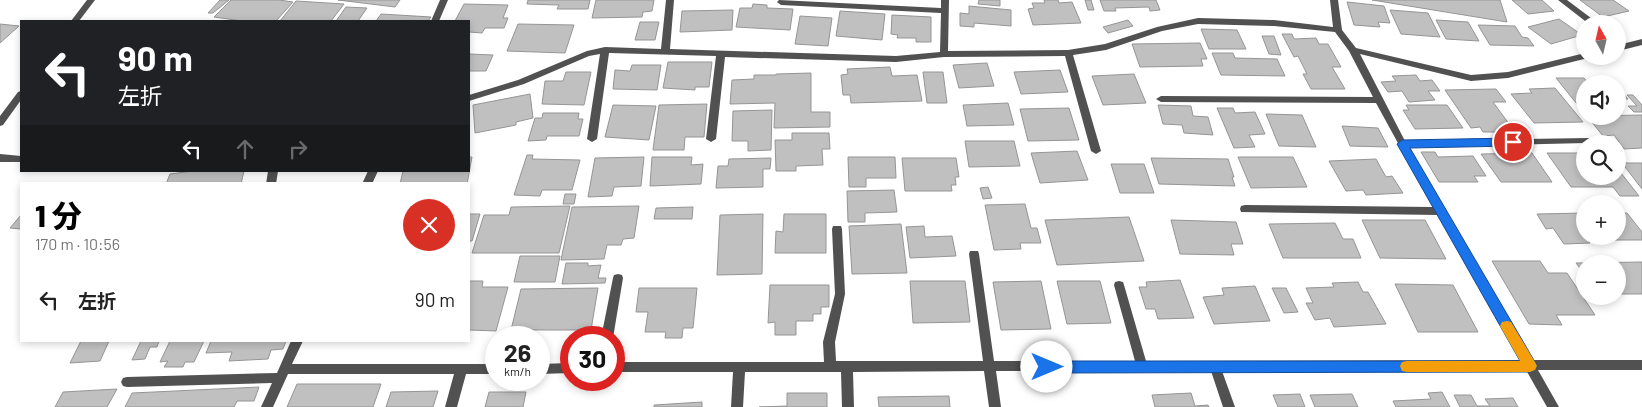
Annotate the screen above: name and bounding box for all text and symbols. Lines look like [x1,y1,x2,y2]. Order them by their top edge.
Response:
north arrow [1576,15,1626,65]
map controls [1576,15,1626,305]
text: 90 m [118,36,193,78]
icon: left [35,40,100,105]
button: sound [1576,75,1626,125]
text: 左折 [118,82,162,108]
pin [1492,121,1534,163]
icon: arrive [1499,128,1527,156]
icon: left [178,135,206,163]
icon: ahead [231,135,259,163]
icon: right [284,135,312,163]
button: search [1576,135,1626,185]
button: + [1576,195,1626,245]
text: 1 分 [35,197,82,233]
button: close [403,199,455,251]
text: 170 m · 10:56 [35,234,120,253]
button: − [1576,255,1626,305]
icon: left [35,286,63,314]
text: 90 m [415,288,455,311]
text: 左折 [78,289,116,312]
speed limit sign: 30 [560,326,625,391]
text: 26 [504,337,531,367]
position arrow [1020,340,1072,392]
text: km/h [504,364,531,378]

